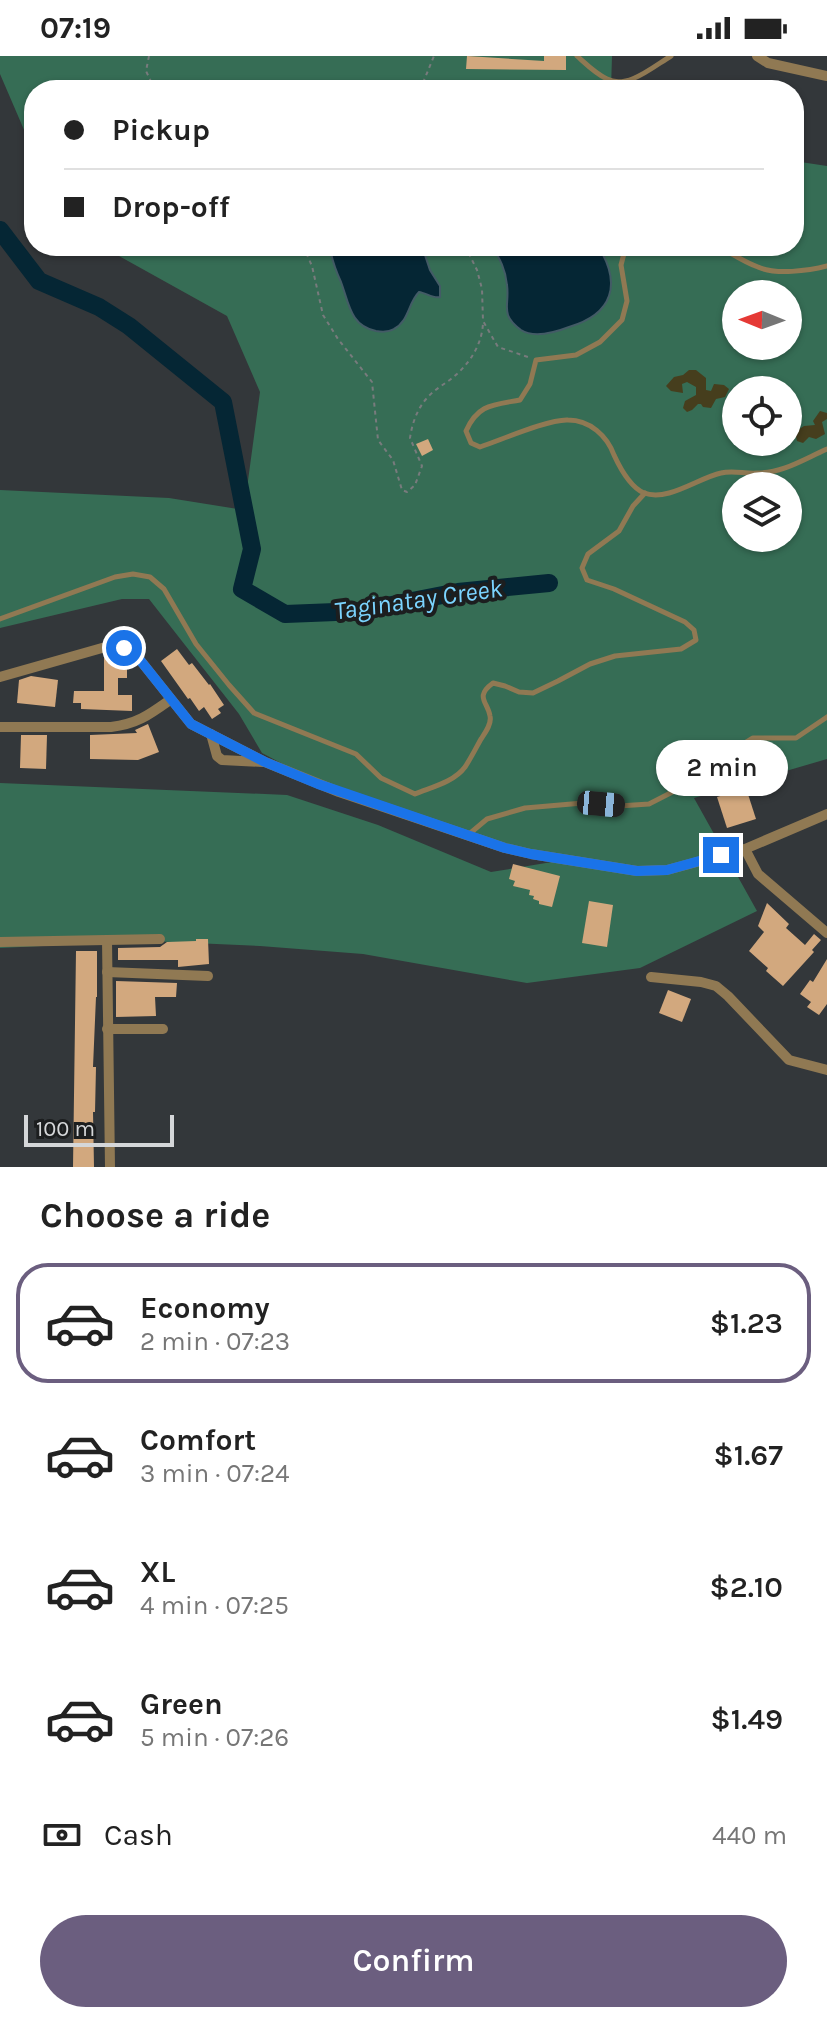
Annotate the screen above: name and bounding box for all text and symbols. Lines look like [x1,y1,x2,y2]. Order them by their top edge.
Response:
text: 07:19 [40,10,111,46]
text: Pickup [112,112,210,148]
text: Drop-off [112,189,230,225]
north arrow [722,280,802,360]
map controls [722,280,802,552]
button: locate [722,376,802,456]
button: layers [722,472,802,552]
water label: Taginatay Creek [332,572,505,627]
route start [106,630,142,666]
callout: 2 min [655,739,787,795]
text: 2 min [687,752,757,783]
car [576,790,626,818]
route end [703,837,739,873]
scale bar [24,1111,174,1147]
text: 100 m [36,1116,95,1142]
text: Choose a ride [40,1194,270,1236]
icon: car [44,1287,116,1359]
text: Economy [140,1290,270,1326]
text: $1.23 [710,1305,783,1341]
text: 2 min · 07:23 [140,1326,290,1357]
icon: car [44,1419,116,1491]
text: Comfort [140,1422,256,1458]
text: $1.67 [714,1437,783,1473]
text: 3 min · 07:24 [140,1458,290,1489]
icon: car [44,1551,116,1623]
text: XL [140,1554,175,1590]
text: $2.10 [710,1569,783,1605]
text: 4 min · 07:25 [140,1590,289,1621]
icon: car [44,1683,116,1755]
text: Green [140,1686,223,1722]
text: $1.49 [711,1701,783,1737]
text: 5 min · 07:26 [140,1722,289,1753]
icon: cash [40,1813,84,1857]
text: Cash [104,1817,173,1853]
text: 440 m [712,1820,787,1851]
button: Confirm [40,1915,787,2007]

